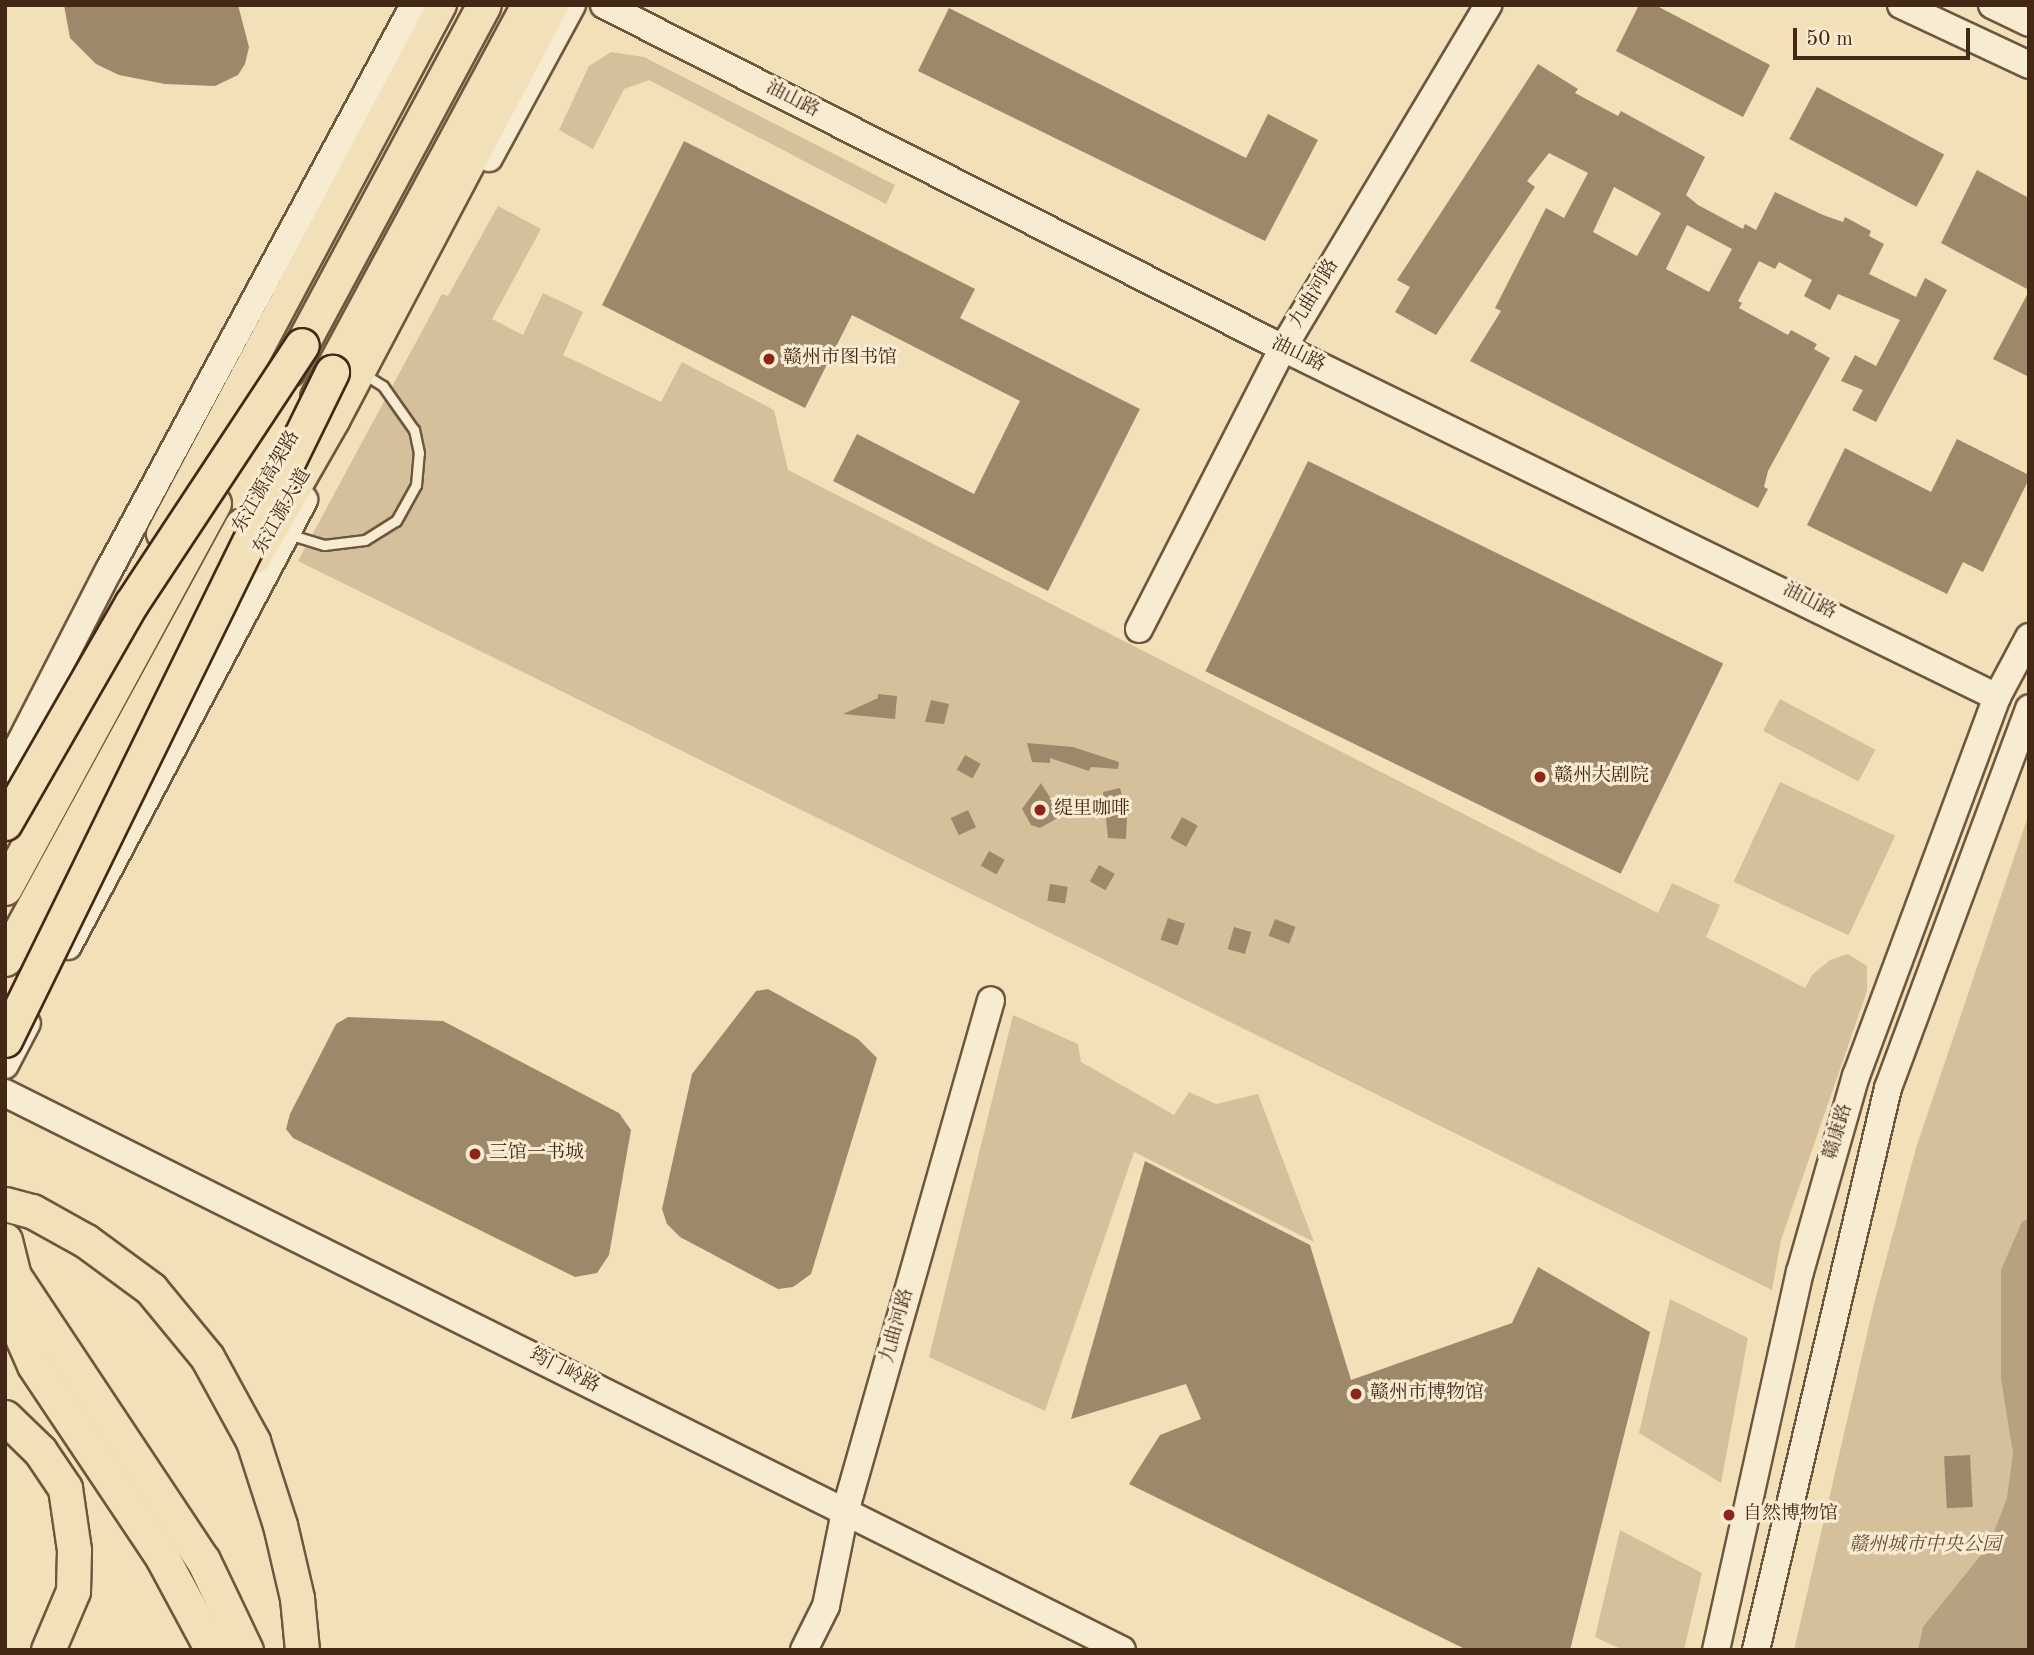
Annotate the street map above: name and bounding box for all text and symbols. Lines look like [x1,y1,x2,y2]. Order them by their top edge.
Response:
scale bar [1796,14,1973,58]
text: 50 m [1806,29,1853,50]
street label: 油山路 [761,77,823,123]
street label: 九曲河路 [1286,256,1344,332]
street label: 油山路 [1267,332,1329,378]
place label: 赣州市图书馆 [783,348,897,370]
marker: 赣州市图书馆 [761,351,777,367]
street label: 东江源高架路 [229,427,305,537]
street label: 东江源大道 [249,465,317,559]
street label: 油山路 [1778,579,1840,625]
place label: 赣州大剧院 [1554,766,1649,788]
marker: 赣州大剧院 [1532,769,1548,785]
place label: 缇里咖啡 [1054,799,1130,821]
marker: 缇里咖啡 [1032,802,1048,818]
street label: 赣康路 [1820,1101,1858,1163]
place label: 三馆一书城 [489,1143,584,1165]
marker: 三馆一书城 [467,1146,483,1162]
street label: 九曲河路 [877,1286,919,1366]
street label: 筠门岭路 [525,1344,603,1398]
place label: 赣州市博物馆 [1370,1383,1484,1405]
marker: 赣州市博物馆 [1348,1386,1364,1402]
place label: 自然博物馆 [1743,1504,1838,1526]
marker: 自然博物馆 [1721,1507,1737,1523]
park label: 赣州城市中央公园 [1849,1535,2001,1557]

